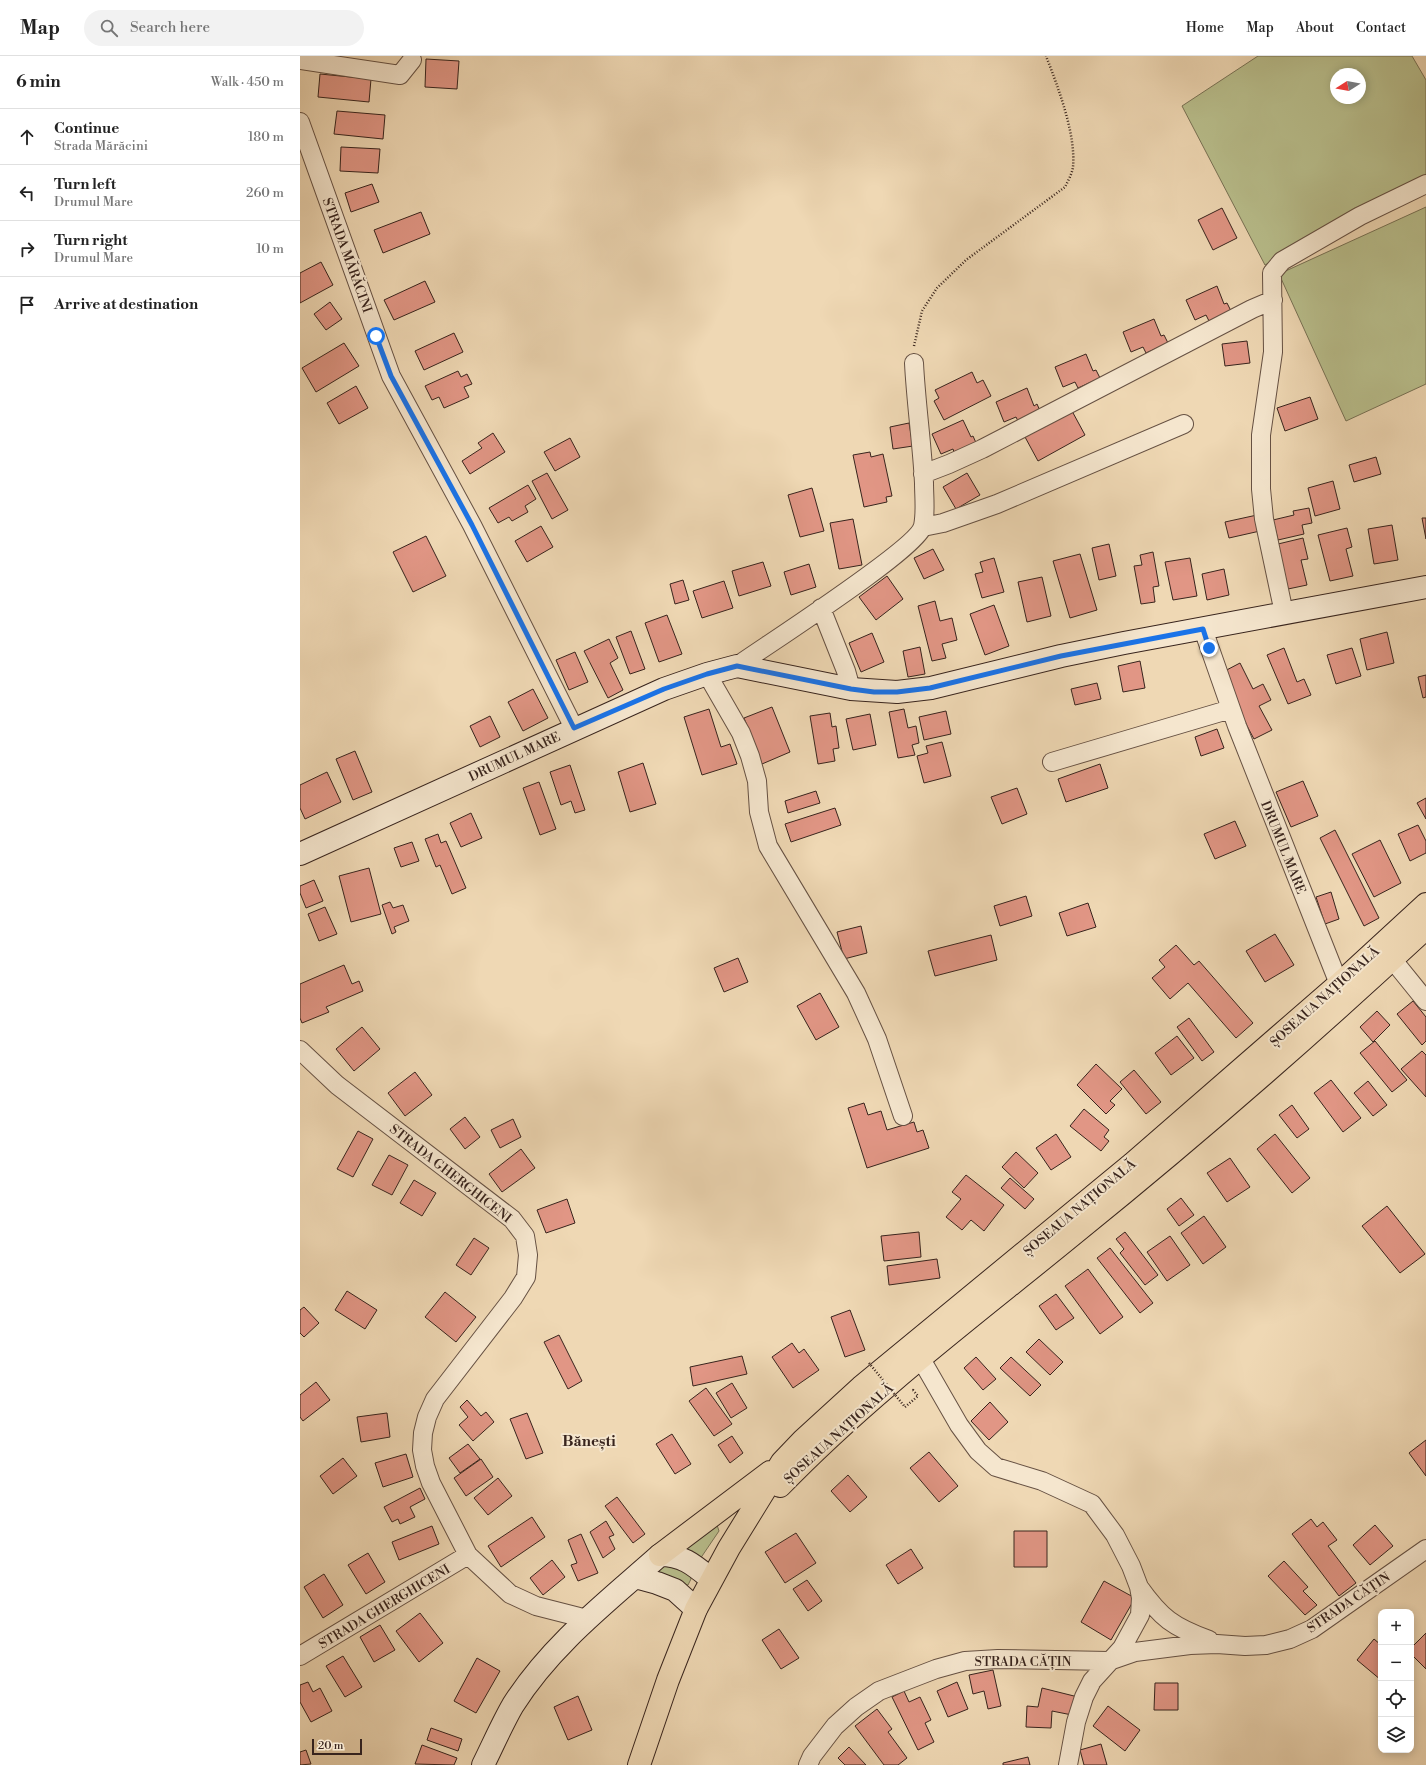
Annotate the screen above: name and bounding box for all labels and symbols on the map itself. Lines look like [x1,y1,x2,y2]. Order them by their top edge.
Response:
north arrow [1330,68,1366,104]
street label: STRADA MĂRĂCINI [319,195,376,315]
route start [367,327,385,345]
route end [1200,639,1218,657]
street label: DRUMUL MARE [466,729,563,785]
street label: DRUMUL MARE [1257,798,1309,896]
street label: ȘOSEAUA NAȚIONALĂ [1266,942,1384,1050]
street label: STRADA GHERGHICENI [386,1121,515,1226]
street label: ȘOSEAUA NAȚIONALĂ [1020,1155,1140,1259]
street label: ȘOSEAUA NAȚIONALĂ [780,1379,898,1487]
district label: Bănești [562,1432,616,1451]
street label: STRADA GHERGHICENI [316,1561,453,1652]
street label: STRADA CĂȚIN [1303,1568,1393,1637]
street label: STRADA CĂȚIN [975,1653,1072,1670]
scale bar [312,1737,362,1756]

